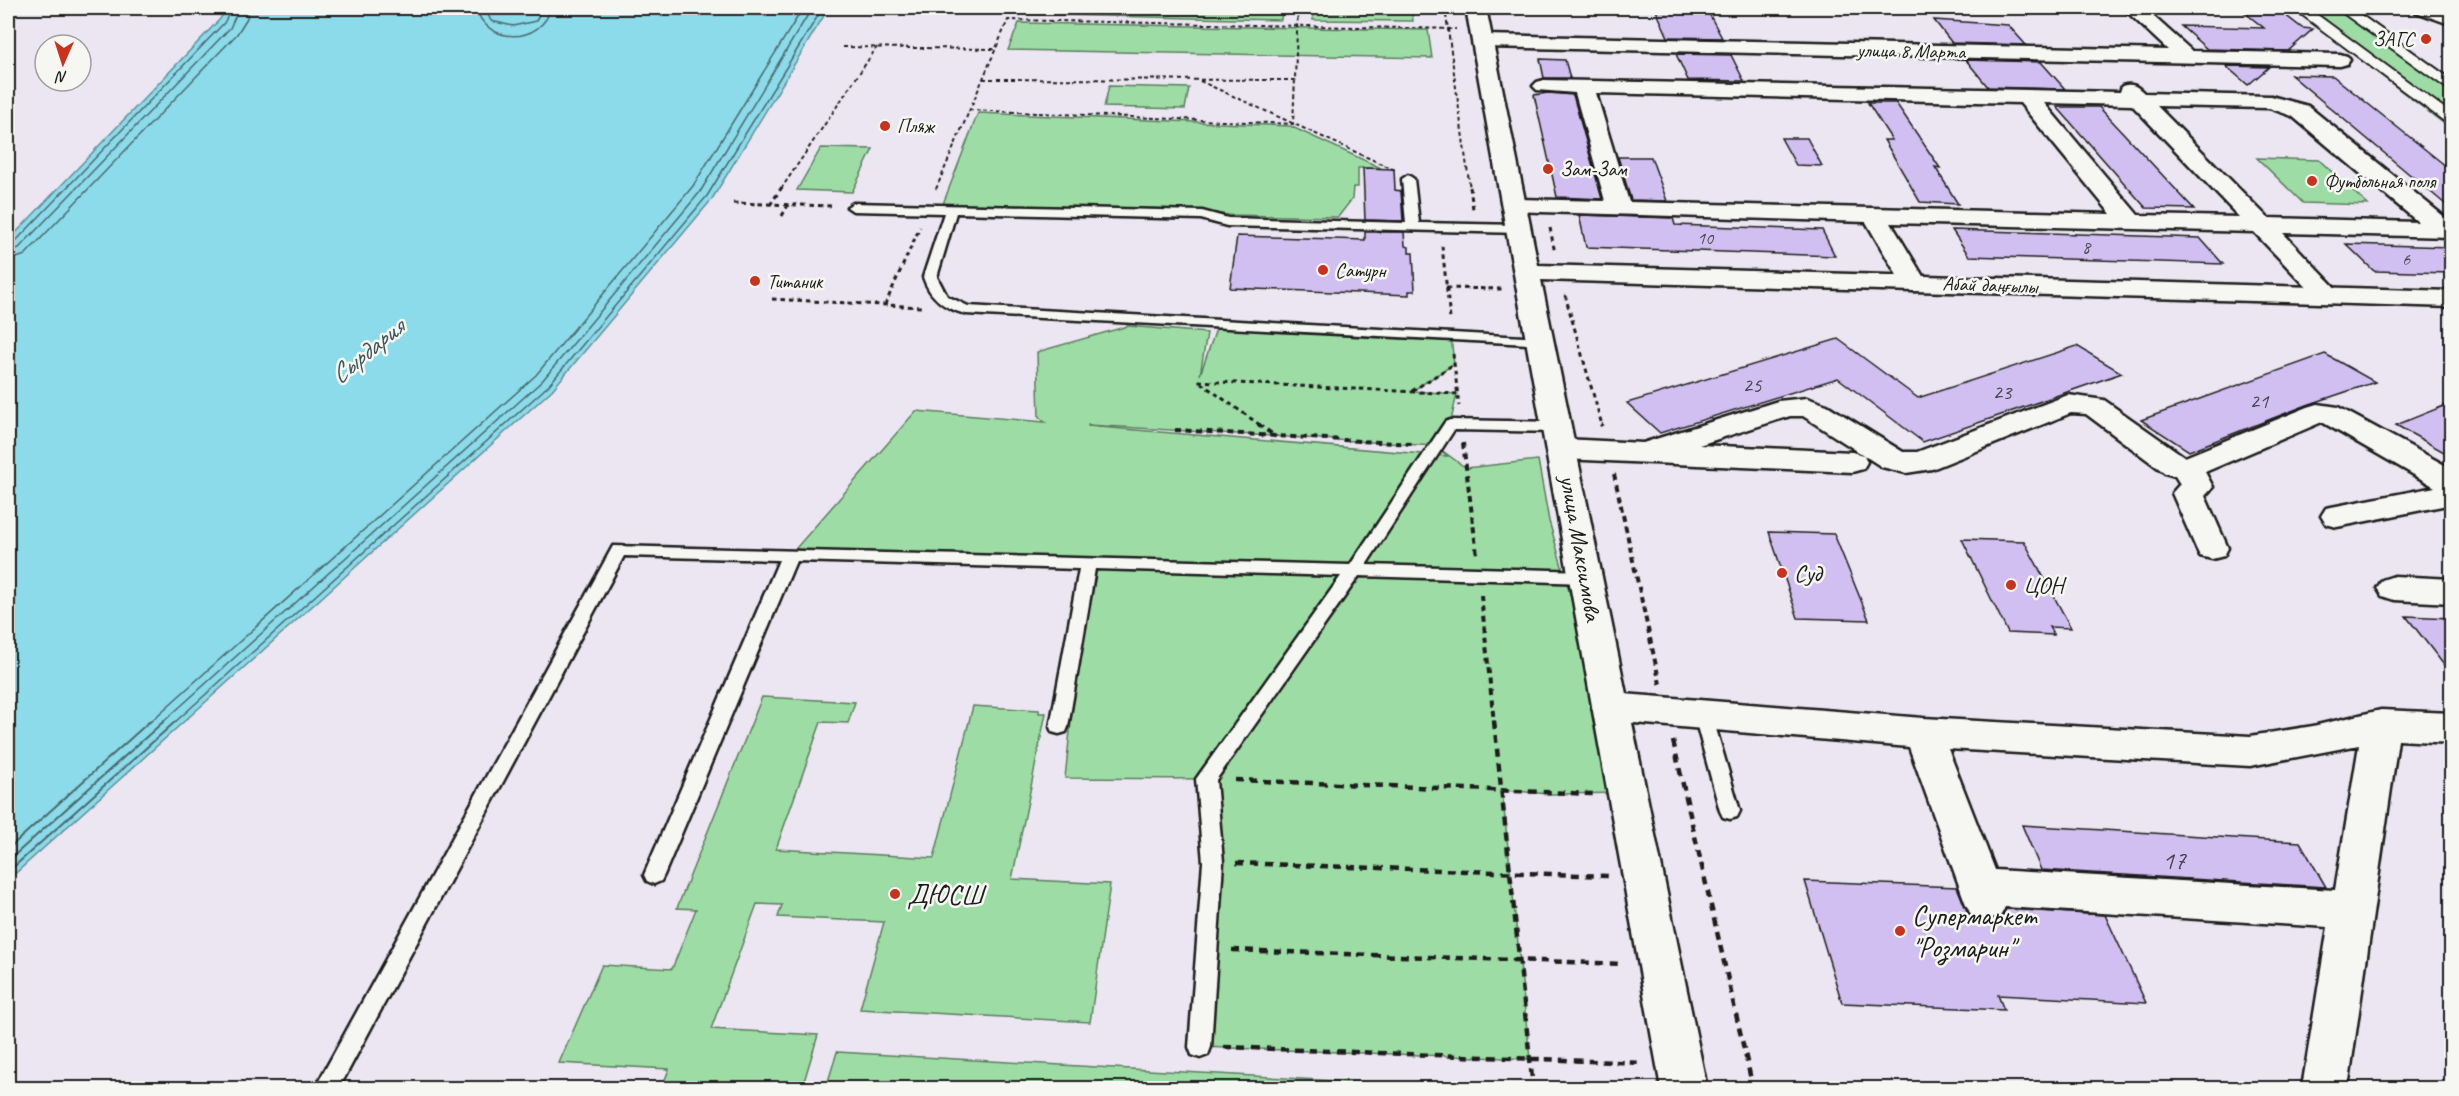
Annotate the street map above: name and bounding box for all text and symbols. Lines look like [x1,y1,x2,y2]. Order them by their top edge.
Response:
place label: ЗАГС [2373,27,2416,52]
marker: ЗАГС [2419,32,2433,46]
north arrow [33,33,93,93]
street label: улица 8 Марта [1856,38,1967,64]
text: N [54,67,68,87]
place label: Пляж [897,114,936,139]
marker: Пляж [878,119,892,133]
place label: Зам-Зам [1560,157,1628,182]
marker: Зам-Зам [1541,162,1555,176]
place label: Футбольная поля [2324,169,2438,194]
marker: Футбольная поля [2305,174,2319,188]
house number: 10 [1697,227,1715,249]
house number: 8 [2082,236,2092,258]
house number: 6 [2402,248,2411,270]
place label: Сатурн [1335,258,1387,283]
marker: Сатурн [1316,263,1330,277]
place label: Титаник [767,269,824,294]
street label: Абай даңғылы [1942,271,2039,299]
marker: Титаник [748,274,762,288]
water label: Сырдария [323,309,414,391]
house number: 25 [1743,372,1763,398]
house number: 23 [1993,379,2013,405]
house number: 21 [2250,388,2270,414]
street label: улица Максимова [1553,471,1609,625]
place label: Суд [1794,558,1824,588]
marker: Суд [1775,566,1789,580]
place label: ЦОН [2023,570,2067,600]
marker: ЦОН [2004,578,2018,592]
house number: 17 [2162,844,2187,877]
place label: ДЮСШ [907,877,987,912]
marker: ДЮСШ [888,887,902,901]
place label: Супермаркет "Розмарин" [1912,898,2038,966]
marker: Супермаркет "Розмарин" [1893,924,1907,938]

